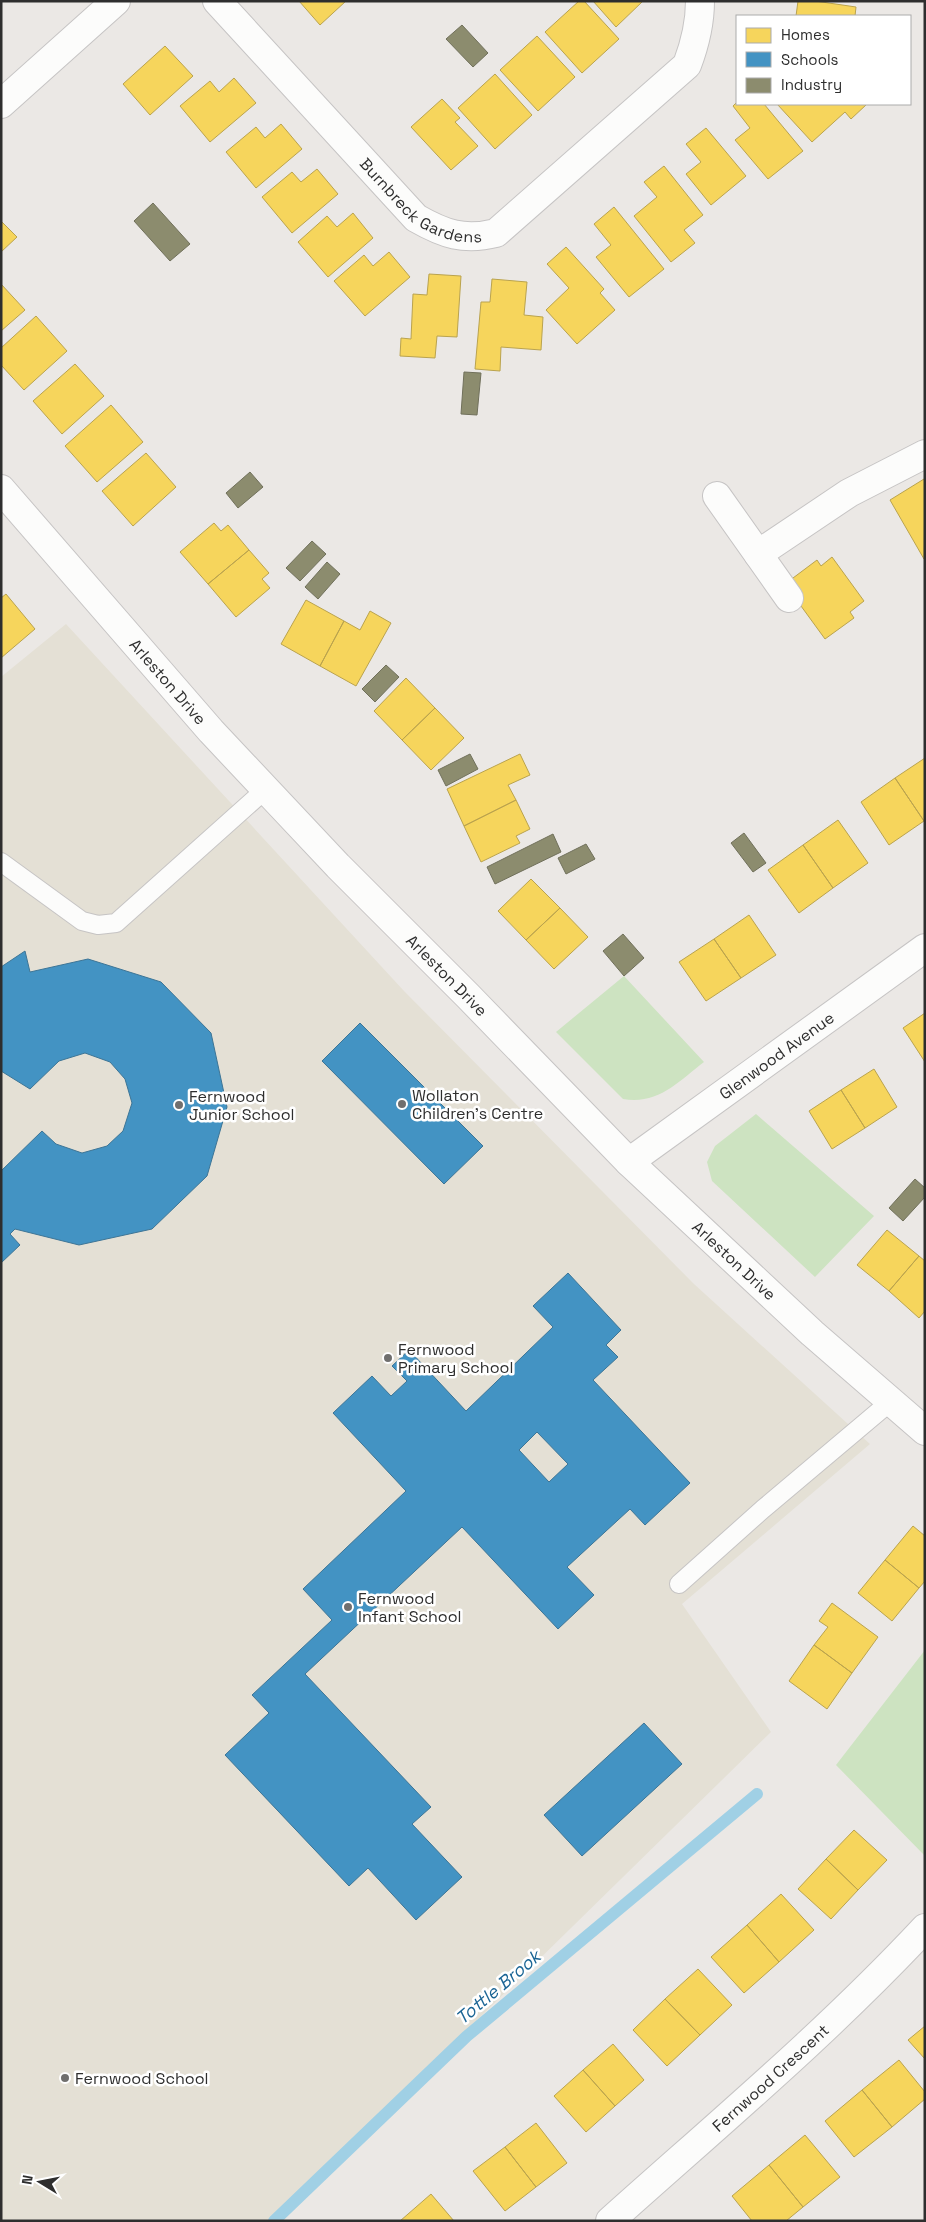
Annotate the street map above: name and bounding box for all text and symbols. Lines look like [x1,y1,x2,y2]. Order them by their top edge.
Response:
legend [736,15,911,105]
text: Homes [781,25,830,44]
text: Schools [781,50,839,69]
text: Industry [781,75,842,94]
street label: Burnbreck Gardens [355,153,482,247]
street label: Arleston Drive [125,634,211,729]
street label: Arleston Drive [402,930,492,1020]
street label: Glenwood Avenue [715,1007,838,1104]
place label: Wollaton Children's Centre [412,1085,543,1124]
place label: Fernwood Junior School [189,1086,295,1125]
marker: Wollaton Children's Centre [396,1098,408,1110]
marker: Fernwood Junior School [173,1099,185,1111]
street label: Arleston Drive [688,1216,781,1305]
place label: Fernwood Primary School [398,1339,513,1378]
marker: Fernwood Primary School [382,1352,394,1364]
place label: Fernwood Infant School [358,1588,462,1627]
marker: Fernwood Infant School [342,1601,354,1613]
water label: Tottle Brook [451,1943,547,2029]
street label: Fernwood Crescent [708,2019,833,2136]
place label: Fernwood School [75,2068,209,2089]
marker: Fernwood School [59,2072,71,2084]
north arrow [15,2157,65,2207]
text: N [18,2174,37,2186]

